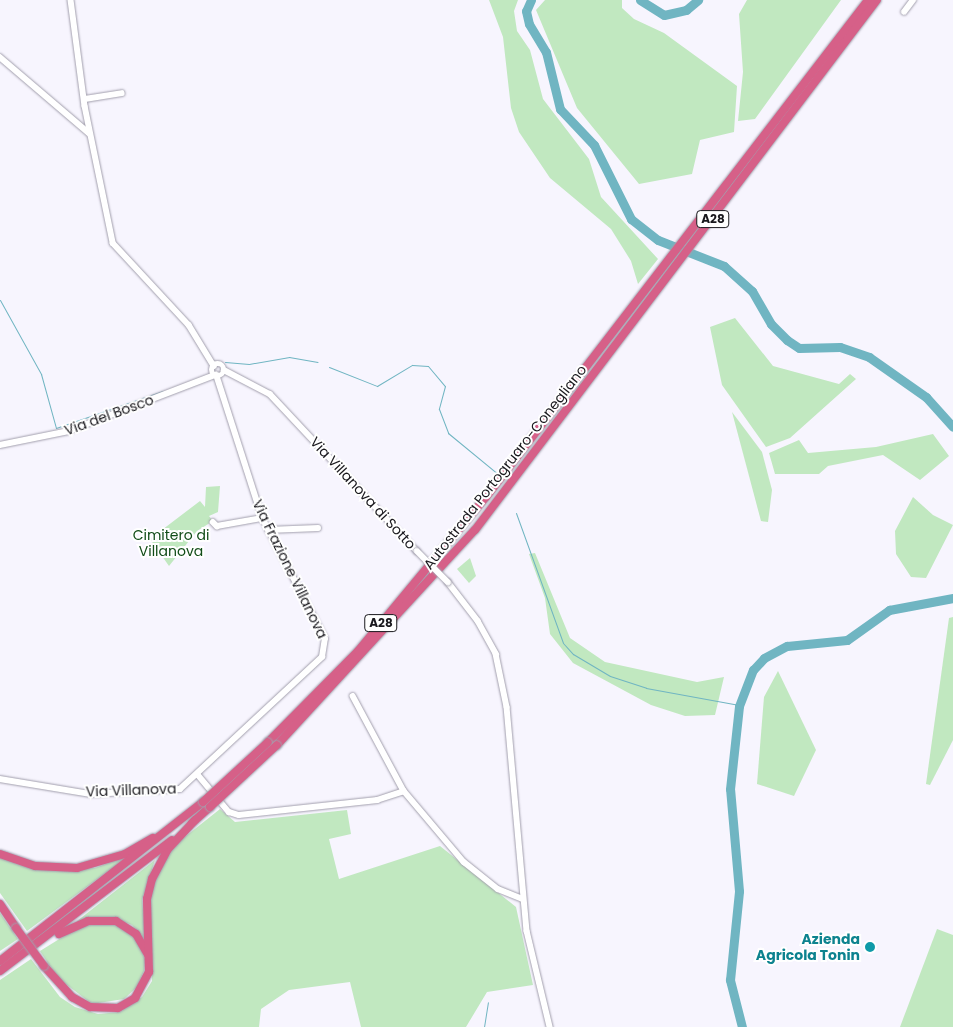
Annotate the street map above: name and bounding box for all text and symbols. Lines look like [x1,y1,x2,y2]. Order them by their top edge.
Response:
road number: A28 [696,210,730,228]
street label: Autostrada Portogruaro-Conegliano [420,361,590,573]
street label: Via del Bosco [62,391,156,439]
street label: Via Villanova di Sotto [307,433,419,553]
street label: Via Frazione Villanova [249,497,331,641]
park label: Cimitero di Villanova [133,527,209,560]
road number: A28 [364,614,398,632]
street label: Via Villanova [85,780,177,800]
place label: Azienda Agricola Tonin [756,931,860,964]
marker: Azienda Agricola Tonin [864,941,876,953]

